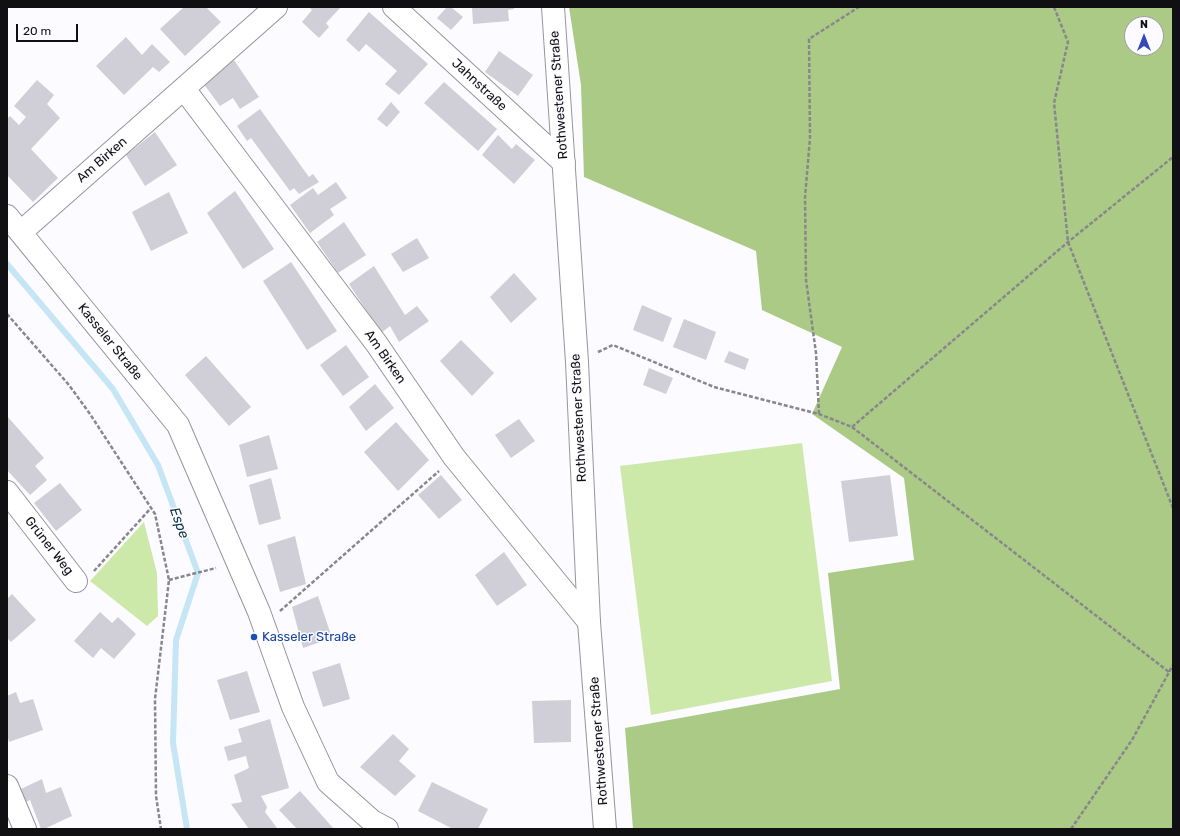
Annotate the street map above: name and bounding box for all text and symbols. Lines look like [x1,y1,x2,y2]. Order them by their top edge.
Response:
scale bar [18,16,80,42]
north arrow [1124,16,1164,56]
text: N [1140,18,1148,31]
text: 20 m [23,24,51,38]
street label: Rothwestener Straße [547,30,571,160]
street label: Jahnstraße [448,55,510,115]
street label: Am Birken [74,134,130,186]
street label: Kasseler Straße [74,301,146,383]
street label: Am Birken [361,327,409,387]
street label: Rothwestener Straße [568,353,590,483]
water label: Espe [166,505,192,541]
street label: Grüner Weg [21,514,77,578]
place label: Kasseler Straße [262,629,356,645]
marker: Kasseler Straße [249,632,259,642]
street label: Rothwestener Straße [587,676,611,806]

